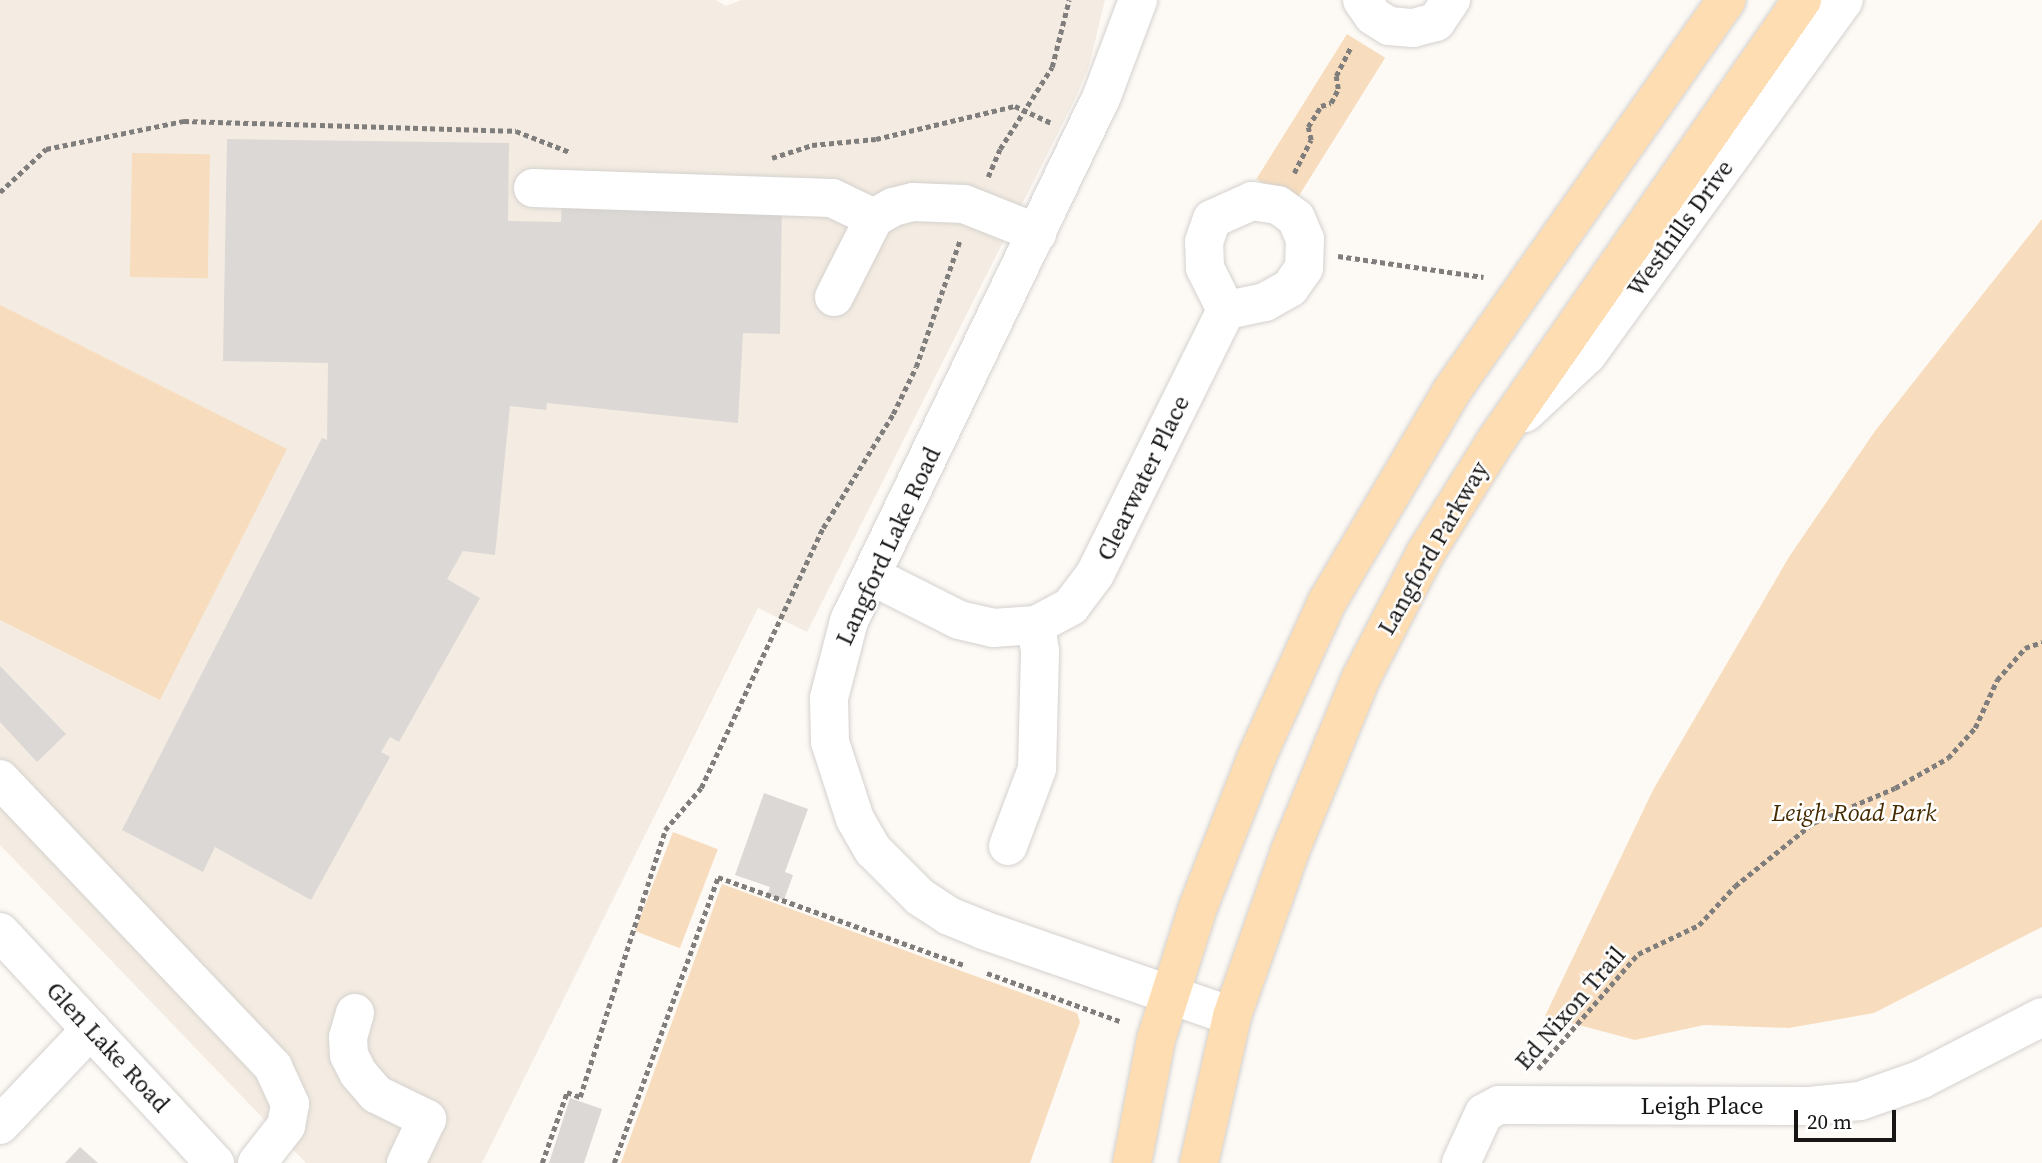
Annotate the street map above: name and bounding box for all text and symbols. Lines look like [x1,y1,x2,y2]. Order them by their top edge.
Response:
street label: Westhills Drive [1621,154,1739,302]
street label: Clearwater Place [1091,391,1195,565]
street label: Langford Lake Road [829,442,947,650]
street label: Langford Parkway [1372,456,1494,640]
park label: Leigh Road Park [1772,799,1936,827]
street label: Ed Nixon Trail [1509,940,1631,1076]
street label: Glen Lake Road [40,976,176,1118]
street label: Leigh Place [1640,1092,1764,1120]
scale bar [1797,1096,1898,1140]
text: 20 m [1807,1107,1852,1136]

